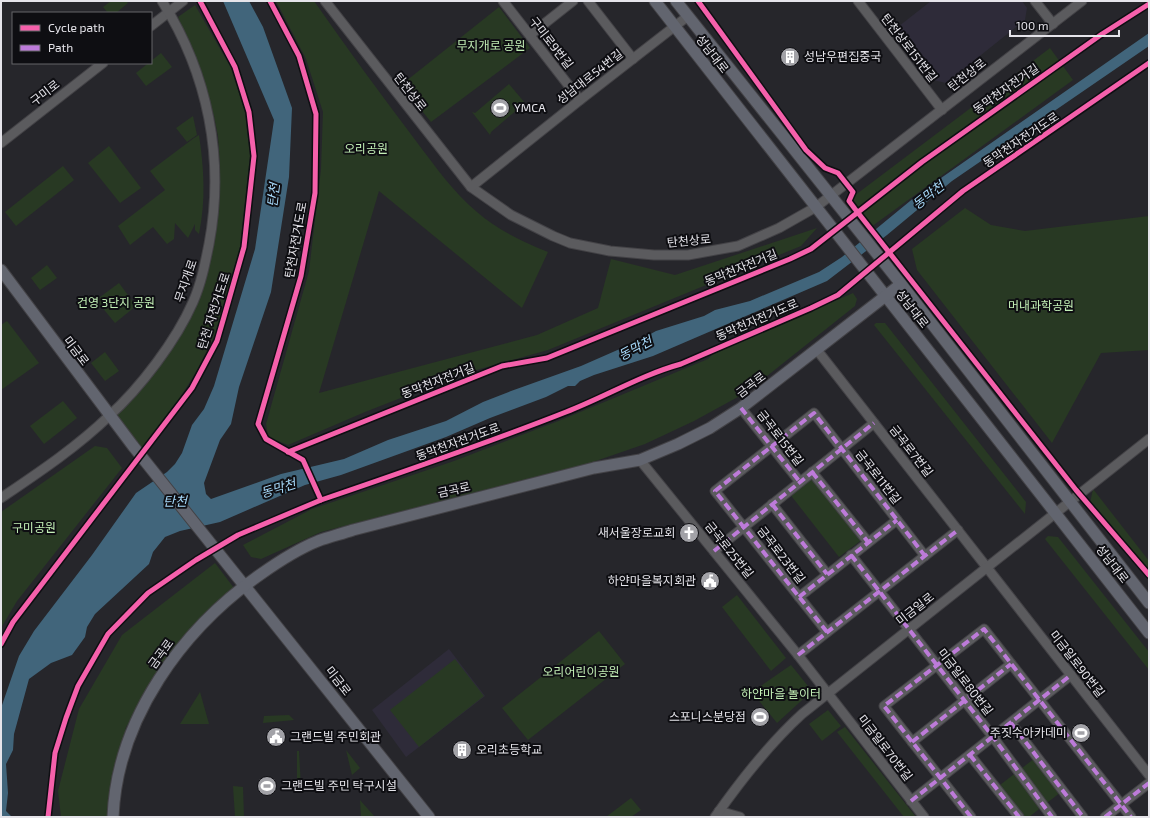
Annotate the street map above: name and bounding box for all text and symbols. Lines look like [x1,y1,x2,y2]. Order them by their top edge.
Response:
street label: 탄천상로151번길 [879,11,941,84]
legend [12,12,152,64]
scale bar [1010,12,1119,38]
street label: 구미로9번길 [527,14,576,71]
text: 100 m [1016,18,1048,32]
text: Cycle path [48,20,105,34]
street label: 성남대로 [694,32,732,75]
park label: 무지개로 공원 [457,38,525,52]
text: Path [48,40,73,54]
street label: 성남대로54번길 [554,46,625,106]
building icon: 성남우편집중국 [779,46,801,68]
place label: 성남우편집중국 [804,49,881,63]
street label: 탄천상로 [945,55,988,93]
street label: 동막천자전거길 [970,60,1041,116]
street label: 탄천상로 [392,70,430,113]
street label: 구미로 [27,76,62,108]
sports icon: YMCA [489,97,511,119]
place label: YMCA [514,100,546,114]
street label: 동막천자전거도로 [980,109,1061,170]
park label: 오리공원 [344,141,388,155]
water label: 동막천 [909,177,948,212]
water label: 탄천 [264,181,283,208]
street label: 탄천자전거도로 [281,201,309,279]
street label: 탄천상로 [666,231,712,249]
street label: 동막천자전거길 [702,246,779,288]
street label: 무지개로 [171,258,199,304]
street label: 탄천 자전거도로 [194,271,232,351]
street label: 성남대로 [894,287,932,330]
park label: 건영 3단지 공원 [77,295,155,309]
street label: 동막천자전거도로 [713,295,800,343]
park label: 머내과학공원 [1008,298,1074,312]
water label: 동막천 [615,332,656,363]
street label: 미금로 [61,333,92,368]
street label: 동막천자전거길 [399,360,476,400]
street label: 금곡로 [733,369,768,400]
street label: 금곡로15번길 [755,407,807,468]
street label: 동막천자전거도로 [414,419,502,463]
street label: 금곡로7번길 [887,422,936,479]
street label: 금곡로11번길 [853,447,904,506]
water label: 동막천 [258,475,298,501]
street label: 금곡로 [436,478,471,500]
water label: 탄천 [163,493,188,509]
street label: 금곡로25번길 [703,518,757,580]
park label: 구미공원 [12,520,56,534]
church icon: 새서울장로교회 [678,522,700,544]
street label: 금곡로23번길 [755,523,808,586]
place label: 새서울장로교회 [598,525,675,539]
street label: 성남대로 [1094,542,1132,585]
public building icon: 하얀마을복지회관 [699,570,721,592]
place label: 하얀마을복지회관 [608,573,696,587]
street label: 미금일로 [893,589,936,627]
street label: 미금일로90번길 [1048,627,1108,699]
street label: 금곡로 [145,636,176,671]
street label: 미금일로80번길 [935,645,996,718]
street label: 미금로 [323,663,355,698]
park label: 오리어린이공원 [542,664,620,678]
park label: 하얀마을 놀이터 [741,686,821,700]
sports icon: 스포니스분당점 [749,706,771,728]
place label: 스포니스분당점 [669,709,746,723]
street label: 미금일로70번길 [856,712,916,783]
sports icon: 주짓수아카데미 [1070,722,1092,744]
place label: 주짓수아카데미 [990,725,1067,739]
public building icon: 그랜드빌 주민회관 [265,726,287,748]
place label: 그랜드빌 주민회관 [290,729,381,743]
building icon: 오리초등학교 [451,739,473,761]
place label: 오리초등학교 [476,742,542,756]
sports icon: 그랜드빌 주민 탁구시설 [256,775,278,797]
place label: 그랜드빌 주민 탁구시설 [281,778,397,792]

